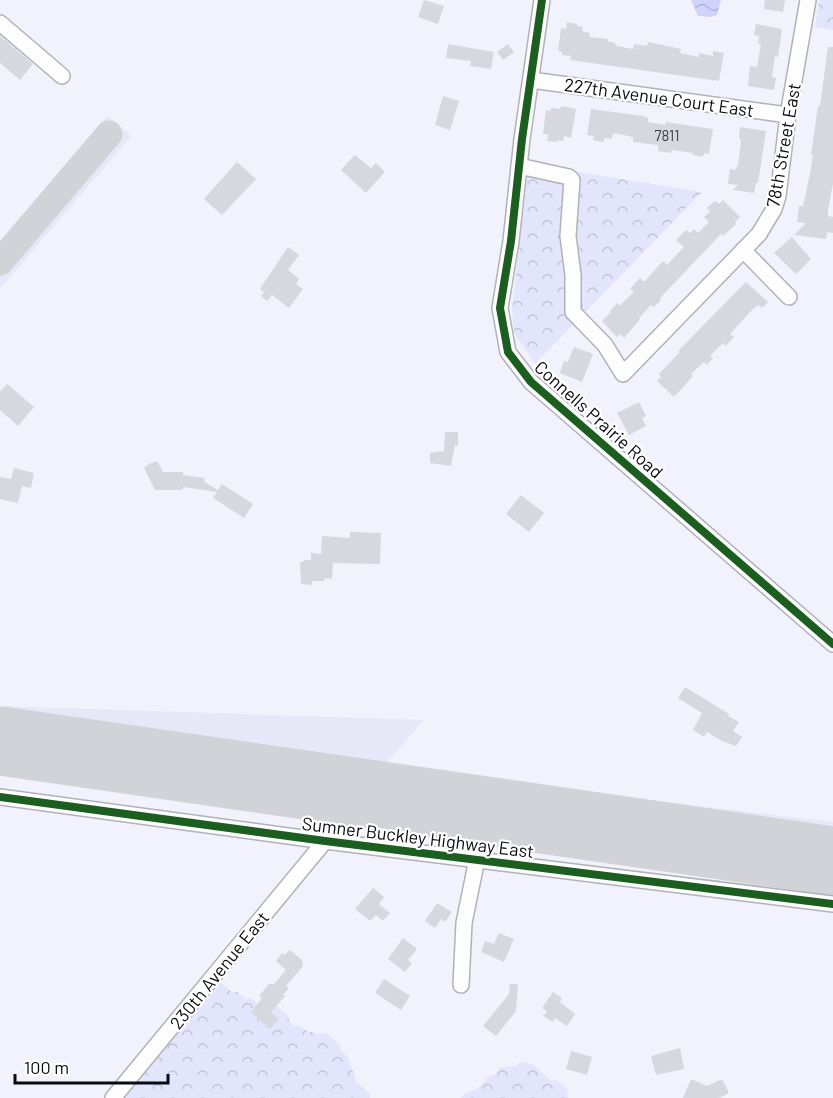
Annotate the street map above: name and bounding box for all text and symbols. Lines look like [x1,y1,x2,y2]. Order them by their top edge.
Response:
street label: 227th Avenue Court East [563,73,755,121]
street label: 78th Street East [761,81,805,209]
house number: 7811 [654,126,680,144]
street label: Connells Prairie Road [530,356,668,482]
street label: Sumner Buckley Highway East [301,812,535,862]
street label: 230th Avenue East [165,907,273,1033]
scale bar [15,1047,168,1085]
text: 100 m [24,1056,69,1078]

